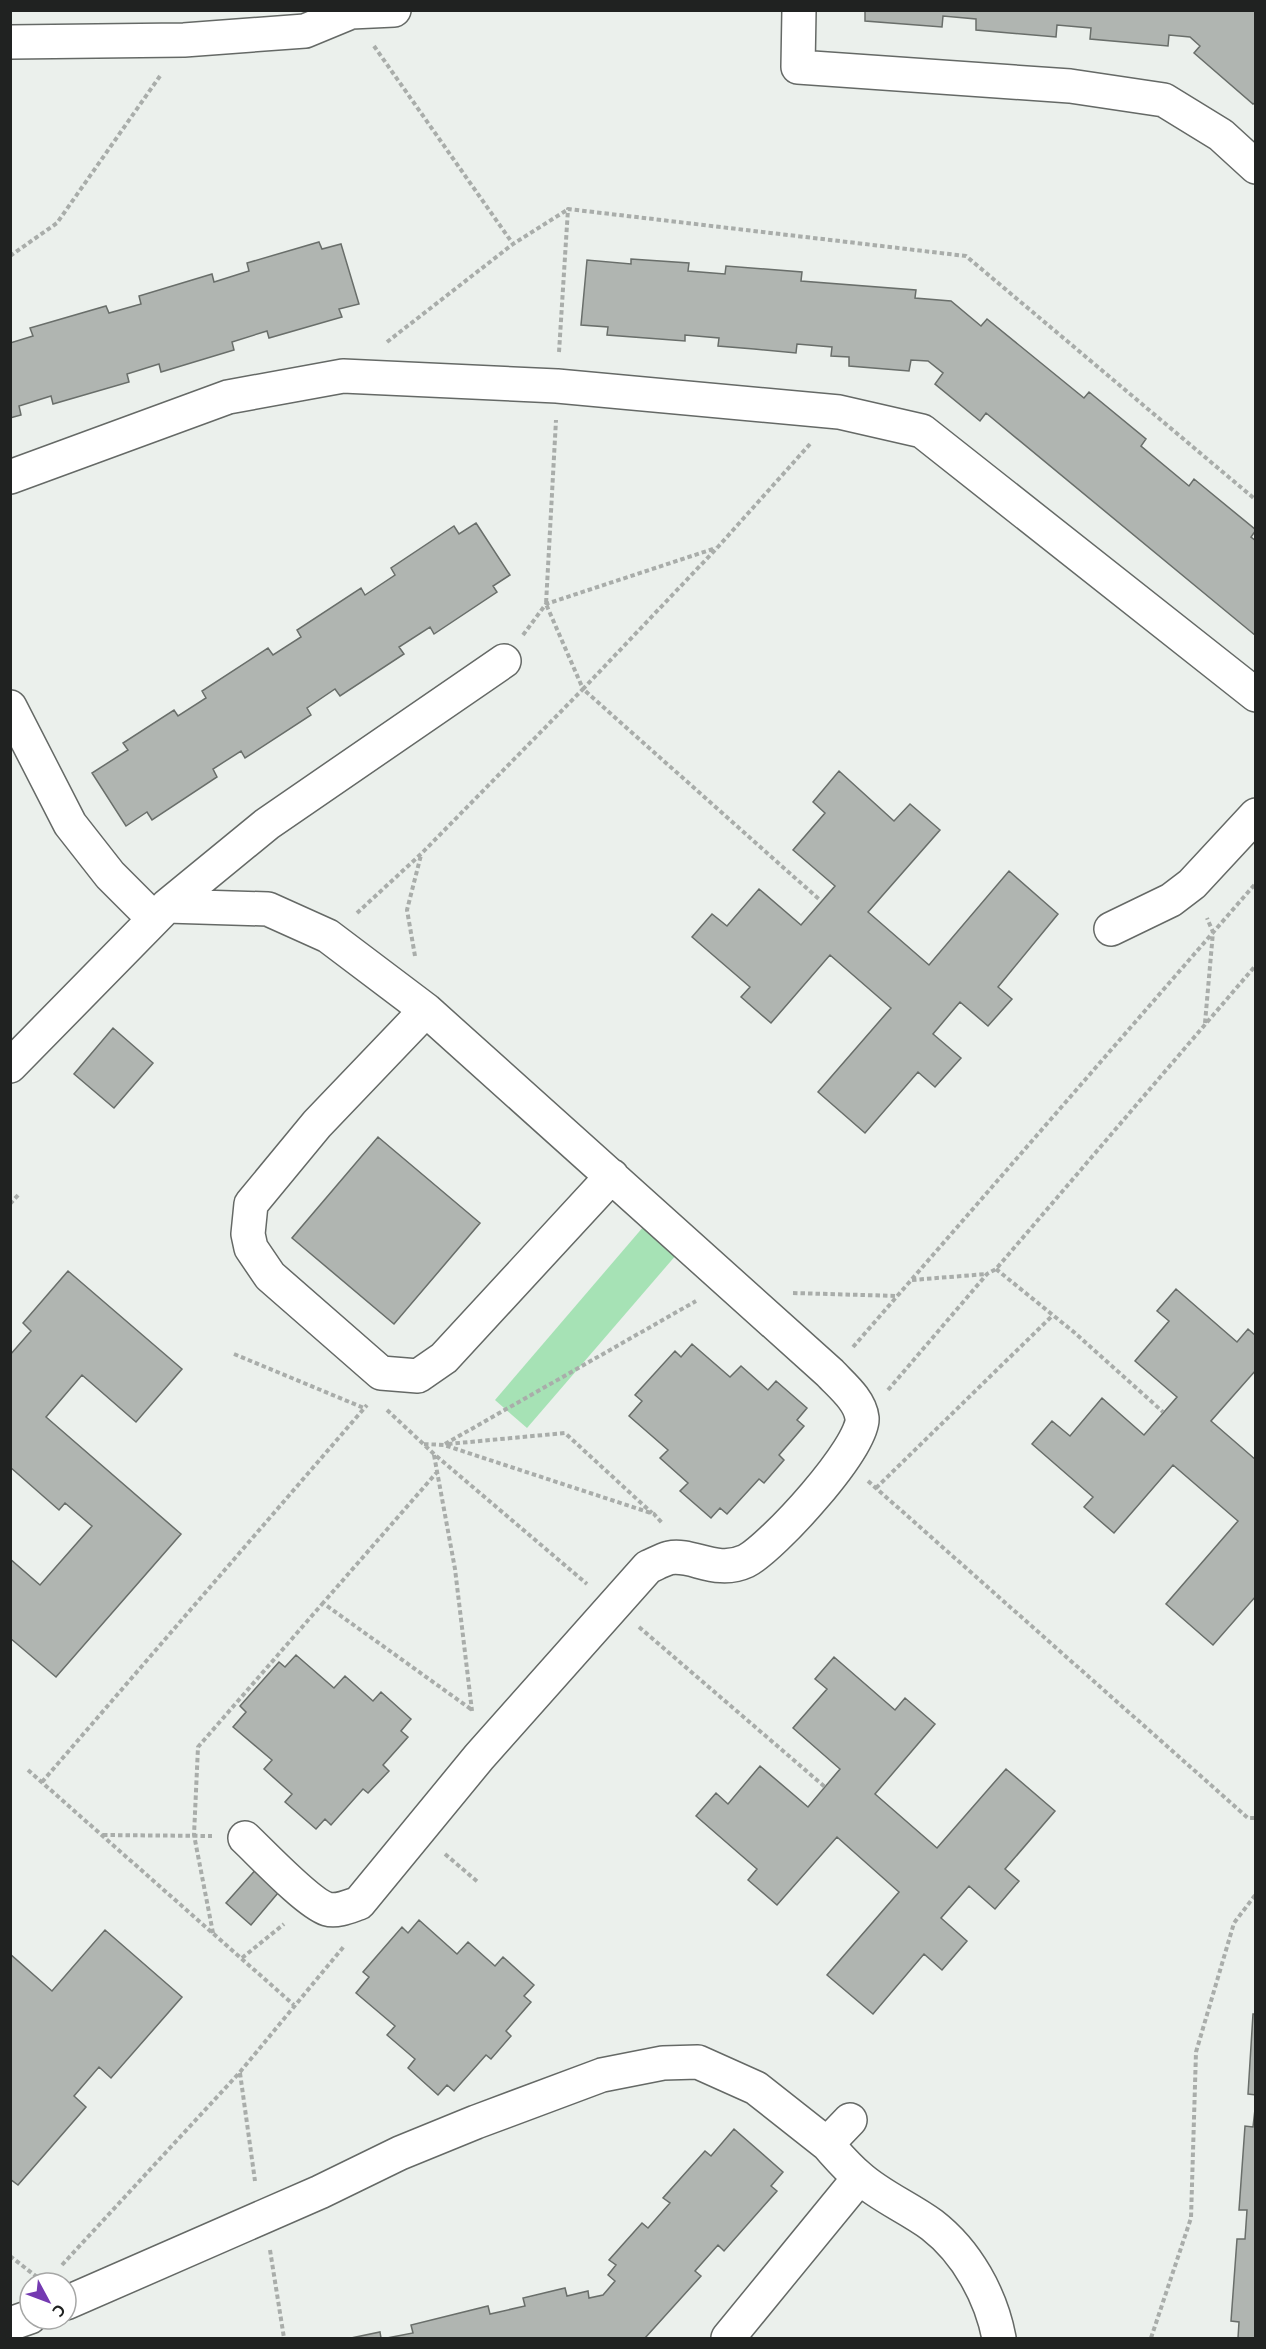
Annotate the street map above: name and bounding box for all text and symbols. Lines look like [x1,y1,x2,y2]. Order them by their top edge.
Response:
north arrow [18,2271,78,2331]
text: С [49,2301,69,2321]

